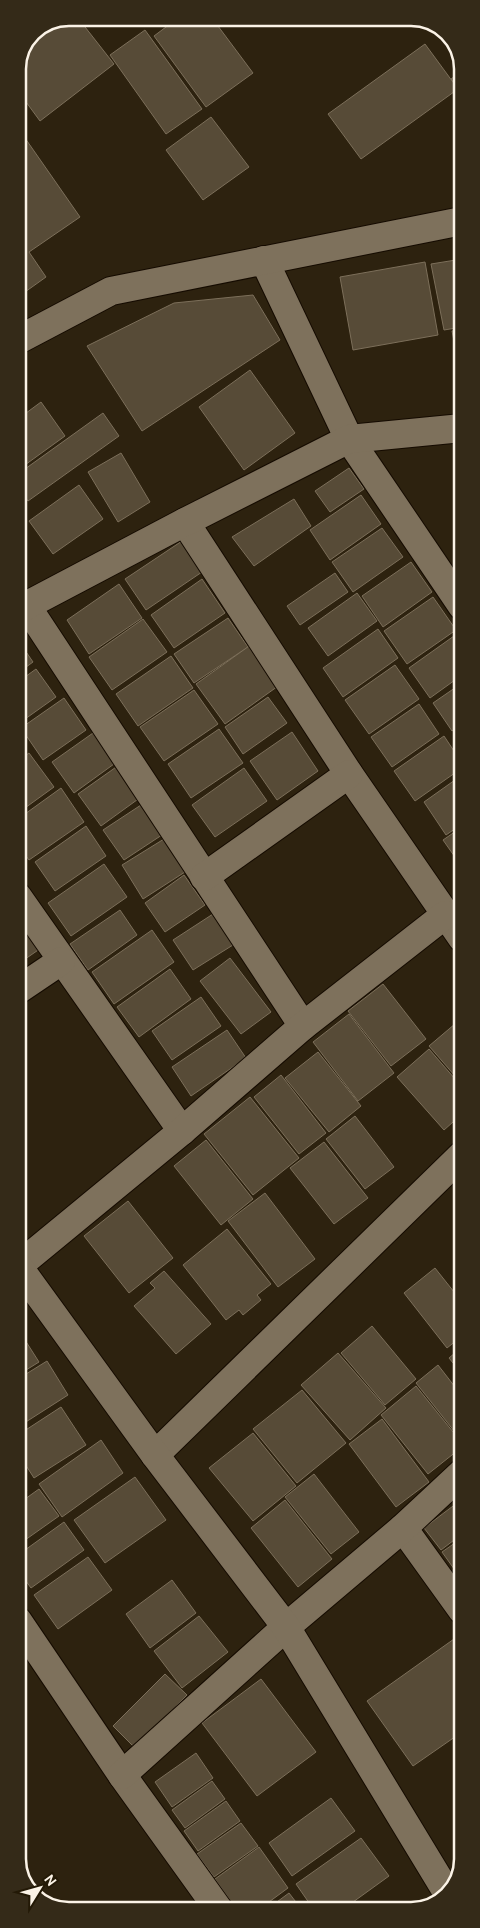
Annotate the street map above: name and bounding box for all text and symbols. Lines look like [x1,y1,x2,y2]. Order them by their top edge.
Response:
north arrow [15,1863,65,1913]
text: N [40,1871,61,1890]

